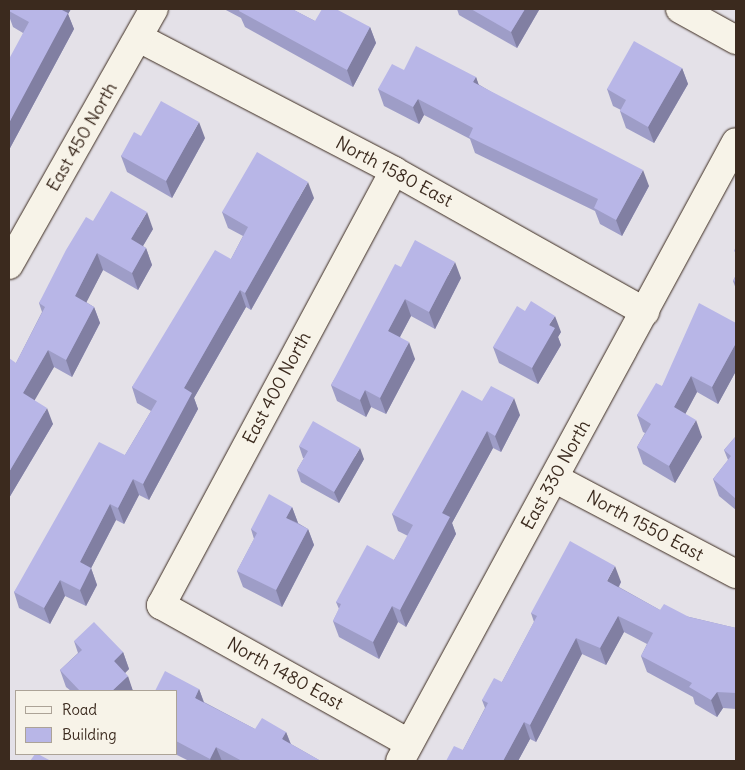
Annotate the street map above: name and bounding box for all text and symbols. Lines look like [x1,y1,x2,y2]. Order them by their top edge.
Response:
street label: East 450 North [42,79,122,195]
street label: North 1580 East [332,132,456,212]
street label: East 400 North [238,328,316,448]
street label: East 330 North [517,416,595,534]
street label: North 1550 East [583,486,707,566]
street label: North 1480 East [223,633,347,715]
legend [15,690,178,755]
text: Road [62,700,97,719]
text: Building [62,725,117,744]

